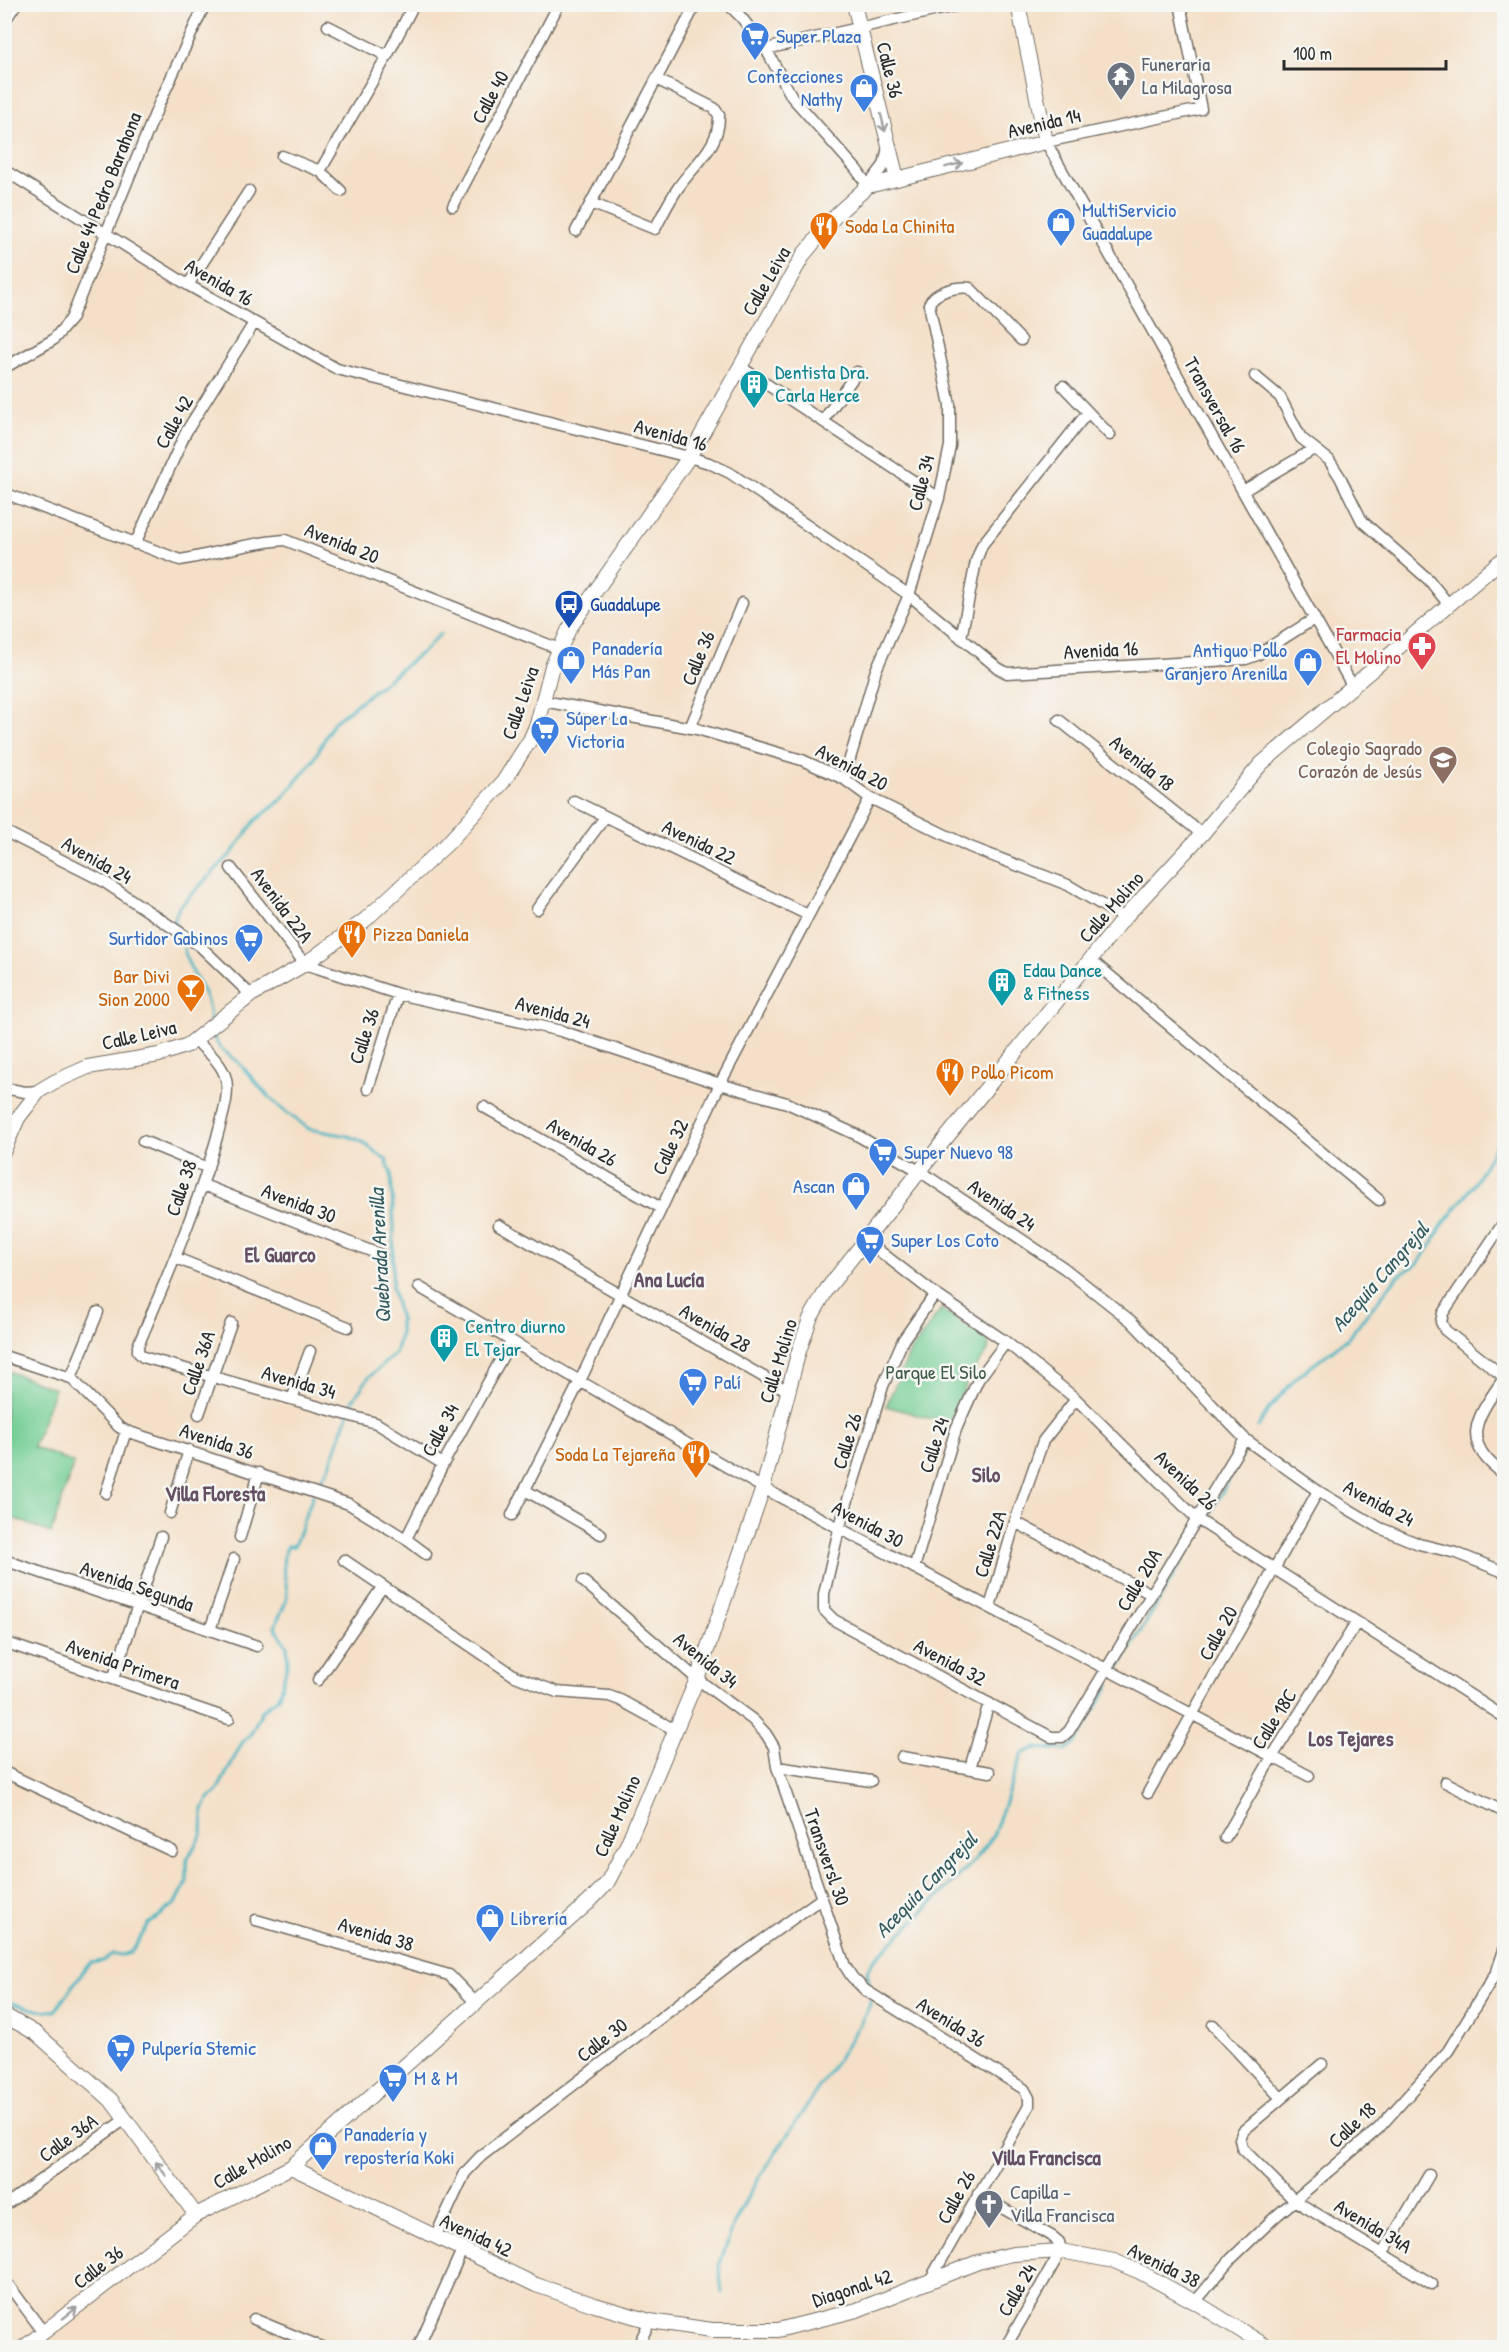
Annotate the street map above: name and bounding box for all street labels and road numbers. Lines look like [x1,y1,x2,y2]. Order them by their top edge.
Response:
street label: Calle 36 [871,39,910,101]
street label: Calle 40 [464,65,515,128]
street label: Avenida 14 [1005,101,1083,144]
street label: Calle 44 Pedro Barahona [58,108,147,278]
street label: Calle Leiva [735,241,796,320]
street label: Avenida 16 [180,251,258,312]
street label: Transversal 16 [1178,352,1253,458]
street label: Calle 42 [148,390,199,453]
street label: Avenida 16 [632,412,711,457]
street label: Calle 34 [901,452,940,514]
street label: Avenida 20 [301,515,383,570]
street label: Calle 36 [674,626,721,689]
street label: Avenida 16 [1063,634,1139,665]
street label: Calle Leiva [494,663,545,743]
street label: Avenida 18 [1105,728,1180,797]
street label: Avenida 20 [812,736,893,797]
street label: Avenida 22 [658,812,741,871]
street label: Avenida 24 [57,829,137,890]
street label: Avenida 22A [245,861,320,948]
street label: Calle Molino [1072,865,1149,948]
street label: Avenida 24 [513,989,593,1034]
street label: Calle 36 [342,1005,385,1067]
street label: Calle Leiva [99,1013,179,1056]
street label: Avenida 26 [542,1111,622,1172]
street label: Calle 32 [645,1114,694,1179]
street label: Calle 38 [158,1156,203,1219]
street label: Avenida 24 [963,1172,1041,1237]
street label: Avenida 30 [258,1176,340,1229]
street label: Avenida 28 [675,1297,756,1359]
street label: Calle Molino [752,1315,803,1406]
street label: Calle 36A [174,1327,221,1399]
street label: Avenida 34 [259,1358,339,1405]
street label: Calle 34 [414,1399,465,1461]
street label: Calle 26 [825,1409,868,1472]
street label: Calle 24 [912,1414,955,1476]
street label: Avenida 36 [177,1416,258,1465]
street label: Avenida 26 [1149,1444,1224,1516]
street label: Avenida 24 [1339,1473,1419,1532]
street label: Avenida 30 [828,1493,909,1554]
street label: Calle 22A [967,1507,1013,1581]
street label: Calle 20A [1109,1543,1168,1616]
street label: Avenida Segunda [77,1554,198,1618]
street label: Calle 20 [1192,1601,1244,1665]
street label: Avenida 34 [668,1625,744,1694]
street label: Avenida Primera [63,1631,184,1696]
street label: Avenida 32 [910,1631,991,1692]
street label: Calle 18C [1244,1683,1303,1754]
street label: Calle Molino [587,1771,647,1861]
street label: Transversl 30 [798,1805,857,1909]
street label: Avenida 38 [335,1910,417,1957]
street label: Avenida 36 [912,1990,991,2053]
street label: Calle 30 [571,2011,633,2068]
street label: Calle 18 [1322,2096,1381,2154]
street label: Calle 36A [33,2107,103,2168]
street label: Calle Molino [207,2128,296,2195]
street label: Calle 26 [930,2165,981,2228]
street label: Avenida 34A [1330,2192,1417,2259]
street label: Avenida 42 [436,2206,517,2263]
street label: Avenida 38 [1124,2236,1205,2294]
street label: Calle 36 [67,2238,128,2295]
street label: Calle 24 [991,2258,1042,2321]
street label: Diagonal 42 [808,2262,896,2313]

